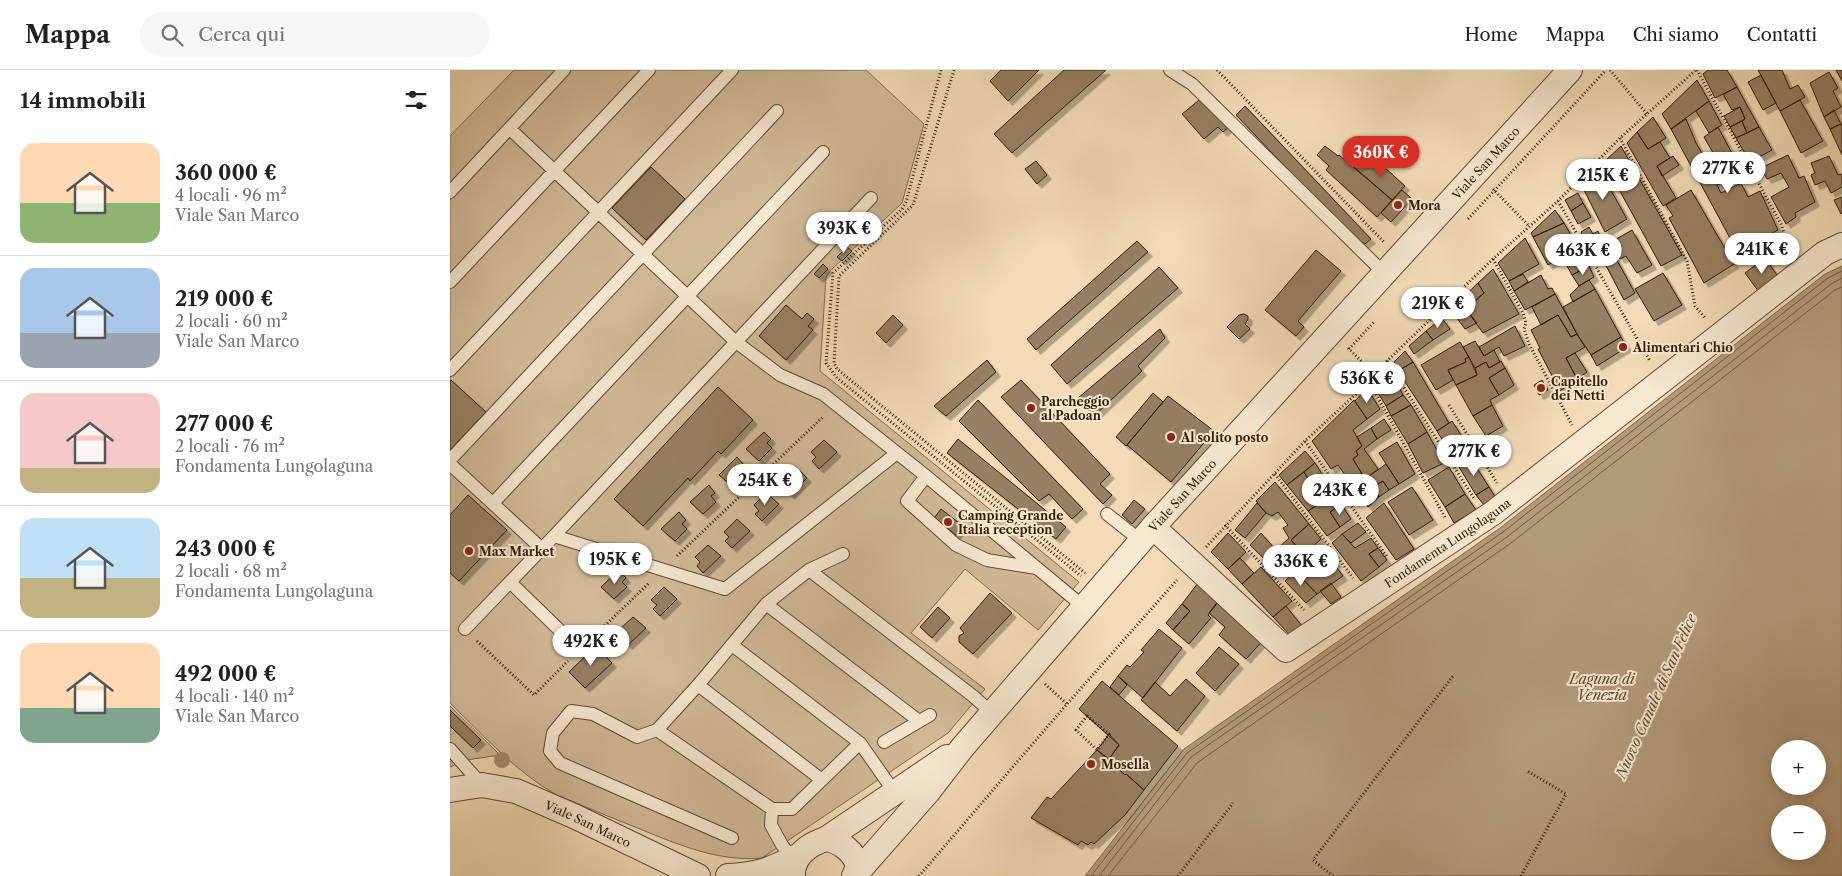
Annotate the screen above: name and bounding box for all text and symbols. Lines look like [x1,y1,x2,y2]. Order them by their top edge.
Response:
search box [140,12,490,57]
text: Mappa [25,20,110,49]
icon: search [158,21,186,49]
text: Cerca qui [198,23,285,46]
text: Home [1465,24,1517,46]
text: Mappa [1545,24,1605,46]
text: Chi siamo [1633,24,1719,46]
text: Contatti [1747,24,1817,46]
icon: filters [402,86,430,114]
text: 14 immobili [20,88,146,113]
street label: Viale San Marco [1448,123,1522,203]
pin: 360K € [1340,136,1422,178]
text: 360K € [1353,142,1409,162]
pin: 277K € [1687,152,1769,194]
pin: 215K € [1562,158,1644,201]
text: 277K € [1702,158,1754,178]
text: 360 000 € [175,160,277,185]
icon: home [60,163,120,223]
text: 215K € [1577,165,1629,185]
text: 4 locali · 96 m² [175,185,287,205]
place label: Mora [1408,198,1442,213]
marker: Mora [1392,199,1404,211]
text: Viale San Marco [175,205,299,225]
pin: 393K € [803,212,885,254]
text: 393K € [817,218,871,238]
pin: 241K € [1721,232,1803,275]
pin: 463K € [1542,234,1624,276]
text: 241K € [1736,239,1788,259]
text: 463K € [1556,240,1610,260]
text: 219 000 € [175,286,273,311]
pin: 219K € [1397,286,1479,329]
icon: home [60,288,120,348]
text: 219K € [1412,293,1464,313]
text: 2 locali · 60 m² [175,311,288,331]
text: Viale San Marco [175,331,299,351]
place label: Alimentari Chio [1632,340,1733,355]
marker: Alimentari Chio [1617,341,1629,353]
pin: 536K € [1326,362,1408,404]
text: 536K € [1340,368,1394,388]
place label: Capitello dei Netti [1551,374,1608,403]
marker: Capitello dei Netti [1535,382,1547,394]
place label: Parcheggio al Padoan [1041,394,1110,423]
marker: Parcheggio al Padoan [1025,402,1037,414]
text: 277 000 € [175,411,273,436]
icon: home [60,413,120,473]
place label: Al solito posto [1180,430,1269,445]
marker: Al solito posto [1165,431,1177,443]
pin: 277K € [1433,434,1515,477]
text: 2 locali · 76 m² [175,436,285,456]
text: 277K € [1448,441,1500,461]
text: Fondamenta Lungolaguna [175,456,373,476]
street label: Viale San Marco [1144,456,1219,535]
pin: 254K € [724,464,806,506]
text: 254K € [738,470,792,490]
pin: 243K € [1299,474,1381,516]
text: 243K € [1313,480,1367,500]
street label: Fondamenta Lungolaguna [1381,494,1514,590]
place label: Camping Grande Italia reception [958,508,1063,537]
marker: Camping Grande Italia reception [942,516,954,528]
text: 243 000 € [175,536,276,561]
icon: home [60,538,120,598]
pin: 195K € [574,542,656,585]
place label: Max Market [479,544,554,559]
pin: 336K € [1260,544,1342,587]
marker: Max Market [463,545,475,557]
text: 195K € [589,549,641,569]
text: 336K € [1274,551,1328,571]
text: 2 locali · 68 m² [175,561,287,581]
text: Fondamenta Lungolaguna [175,581,373,601]
water label: Nuovo Canale di San Felice [1611,610,1701,782]
pin: 492K € [550,624,632,667]
text: 492K € [563,631,619,651]
text: 492 000 € [175,661,276,686]
icon: home [60,663,120,723]
water label: Laguna di Venezia [1568,670,1636,704]
text: 4 locali · 140 m² [175,686,294,706]
text: Viale San Marco [175,706,299,726]
map controls [1771,740,1826,860]
button: + [1771,740,1826,795]
place label: Mosella [1101,757,1150,772]
marker: Mosella [1085,758,1097,770]
street label: Viale San Marco [542,797,634,850]
button: − [1771,805,1826,860]

